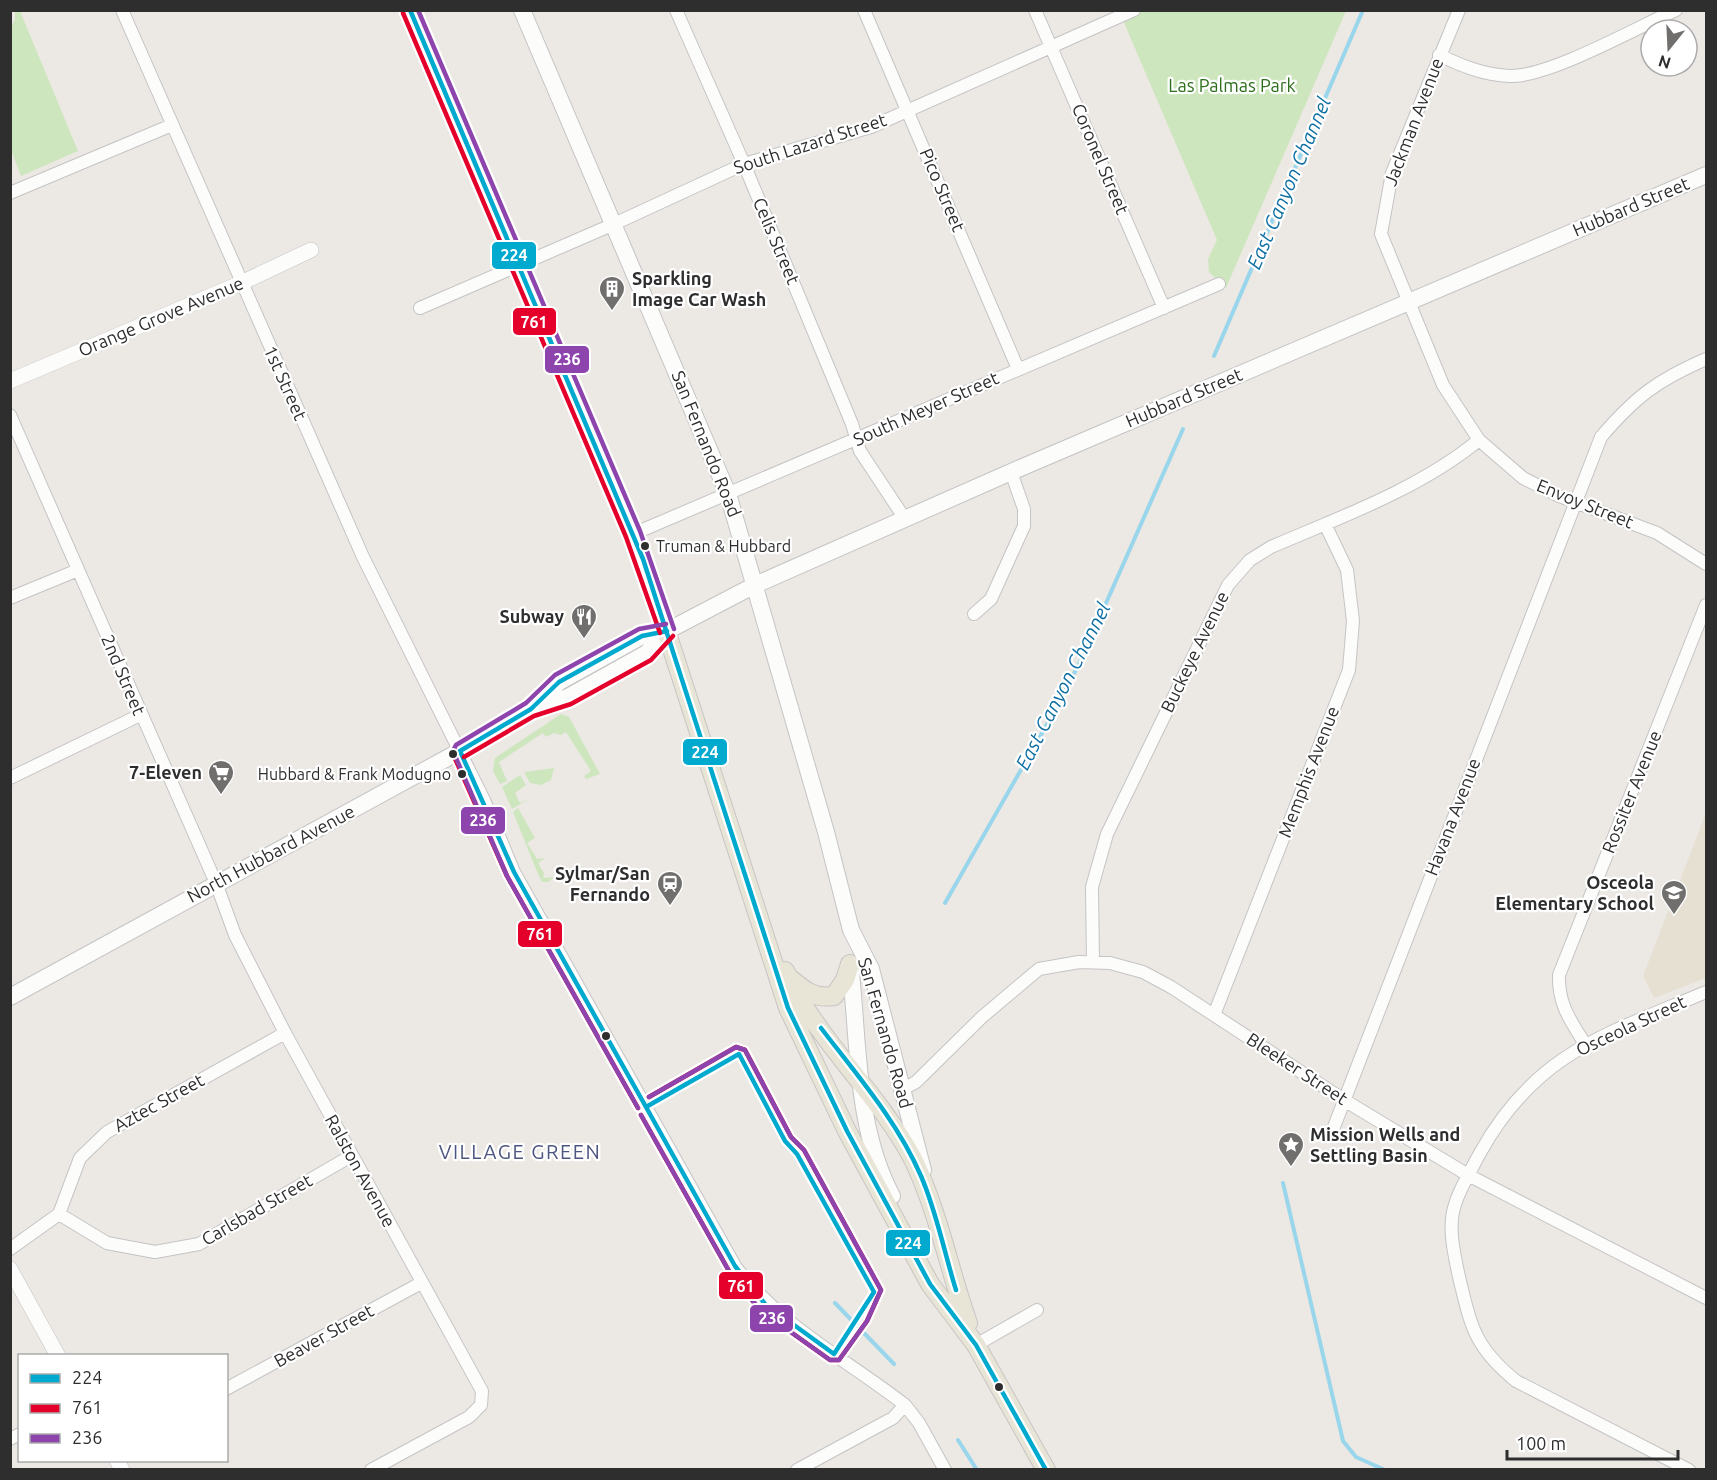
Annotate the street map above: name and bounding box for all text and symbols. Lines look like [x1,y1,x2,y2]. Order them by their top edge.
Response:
north arrow [1639,18,1699,78]
text: N [1656,52,1673,73]
street label: Jackman Avenue [1379,55,1447,188]
park label: Las Palmas Park [1168,75,1296,95]
water label: East Canyon Channel [1242,93,1335,272]
street label: Coronel Street [1069,100,1133,217]
street label: South Lazard Street [731,109,889,177]
street label: Pico Street [916,145,969,234]
street label: Hubbard Street [1569,172,1692,240]
street label: Celis Street [750,194,804,287]
line badge: 224 [491,241,537,270]
text: 224 [500,246,528,264]
place label: Sparkling Image Car Wash [632,268,766,309]
street label: Orange Grove Avenue [75,272,246,360]
building icon: Sparkling Image Car Wash [597,274,627,312]
line badge: 761 [512,307,557,336]
text: 761 [520,313,548,331]
street label: 1st Street [261,342,311,423]
line badge: 236 [544,345,590,374]
text: 236 [553,350,581,368]
street label: Hubbard Street [1122,363,1245,431]
street label: South Meyer Street [850,367,1001,449]
street label: San Fernando Road [668,368,745,520]
street label: Envoy Street [1534,475,1637,532]
place label: Truman & Hubbard [656,537,791,555]
marker: Truman & Hubbard [639,540,651,552]
street label: Buckeye Avenue [1156,588,1232,715]
water label: East Canyon Channel [1010,598,1115,773]
restaurant icon: Subway [569,602,599,640]
place label: Subway [500,606,564,626]
street label: 2nd Street [98,631,150,718]
street label: Memphis Avenue [1274,703,1342,840]
street label: Rossiter Avenue [1597,727,1665,856]
line badge: 224 [682,738,728,766]
text: 224 [691,743,719,761]
unlabelled marker [447,748,459,760]
street label: Havana Avenue [1420,755,1484,878]
supermarket icon: 7-Eleven [206,758,236,796]
place label: 7-Eleven [129,762,202,782]
place label: Hubbard & Frank Modugno [258,765,451,783]
marker: Hubbard & Frank Modugno [456,768,468,780]
street label: North Hubbard Avenue [183,800,358,906]
line badge: 236 [460,806,506,835]
text: 236 [469,811,497,829]
place label: Sylmar/San Fernando [555,863,650,904]
station icon: Sylmar/San Fernando [655,869,685,907]
place label: Osceola Elementary School [1495,872,1655,913]
school or university icon: Osceola Elementary School [1659,878,1689,916]
line badge: 761 [517,920,563,948]
text: 761 [526,925,554,943]
street label: San Fernando Road [855,955,917,1110]
street label: Osceola Street [1572,991,1689,1059]
street label: Bleeker Street [1243,1028,1352,1108]
unlabelled marker [600,1030,612,1042]
street label: Aztec Street [110,1069,207,1135]
street label: Ralston Avenue [322,1111,400,1230]
place label: Mission Wells and Settling Basin [1310,1124,1460,1165]
place icon: Mission Wells and Settling Basin [1276,1130,1306,1168]
district label: VILLAGE GREEN [439,1140,601,1163]
street label: Carlsbad Street [198,1169,315,1249]
line badge: 224 [885,1229,931,1257]
text: 224 [894,1234,922,1252]
line badge: 761 [718,1271,764,1300]
text: 761 [727,1277,755,1295]
street label: Beaver Street [270,1300,377,1371]
line badge: 236 [749,1304,794,1333]
text: 236 [758,1309,786,1327]
legend [18,1354,228,1462]
text: 224 [72,1367,102,1387]
unlabelled marker [993,1381,1005,1393]
text: 761 [72,1397,102,1417]
scale bar [1507,1423,1678,1461]
text: 236 [72,1427,102,1447]
text: 100 m [1516,1433,1566,1453]

